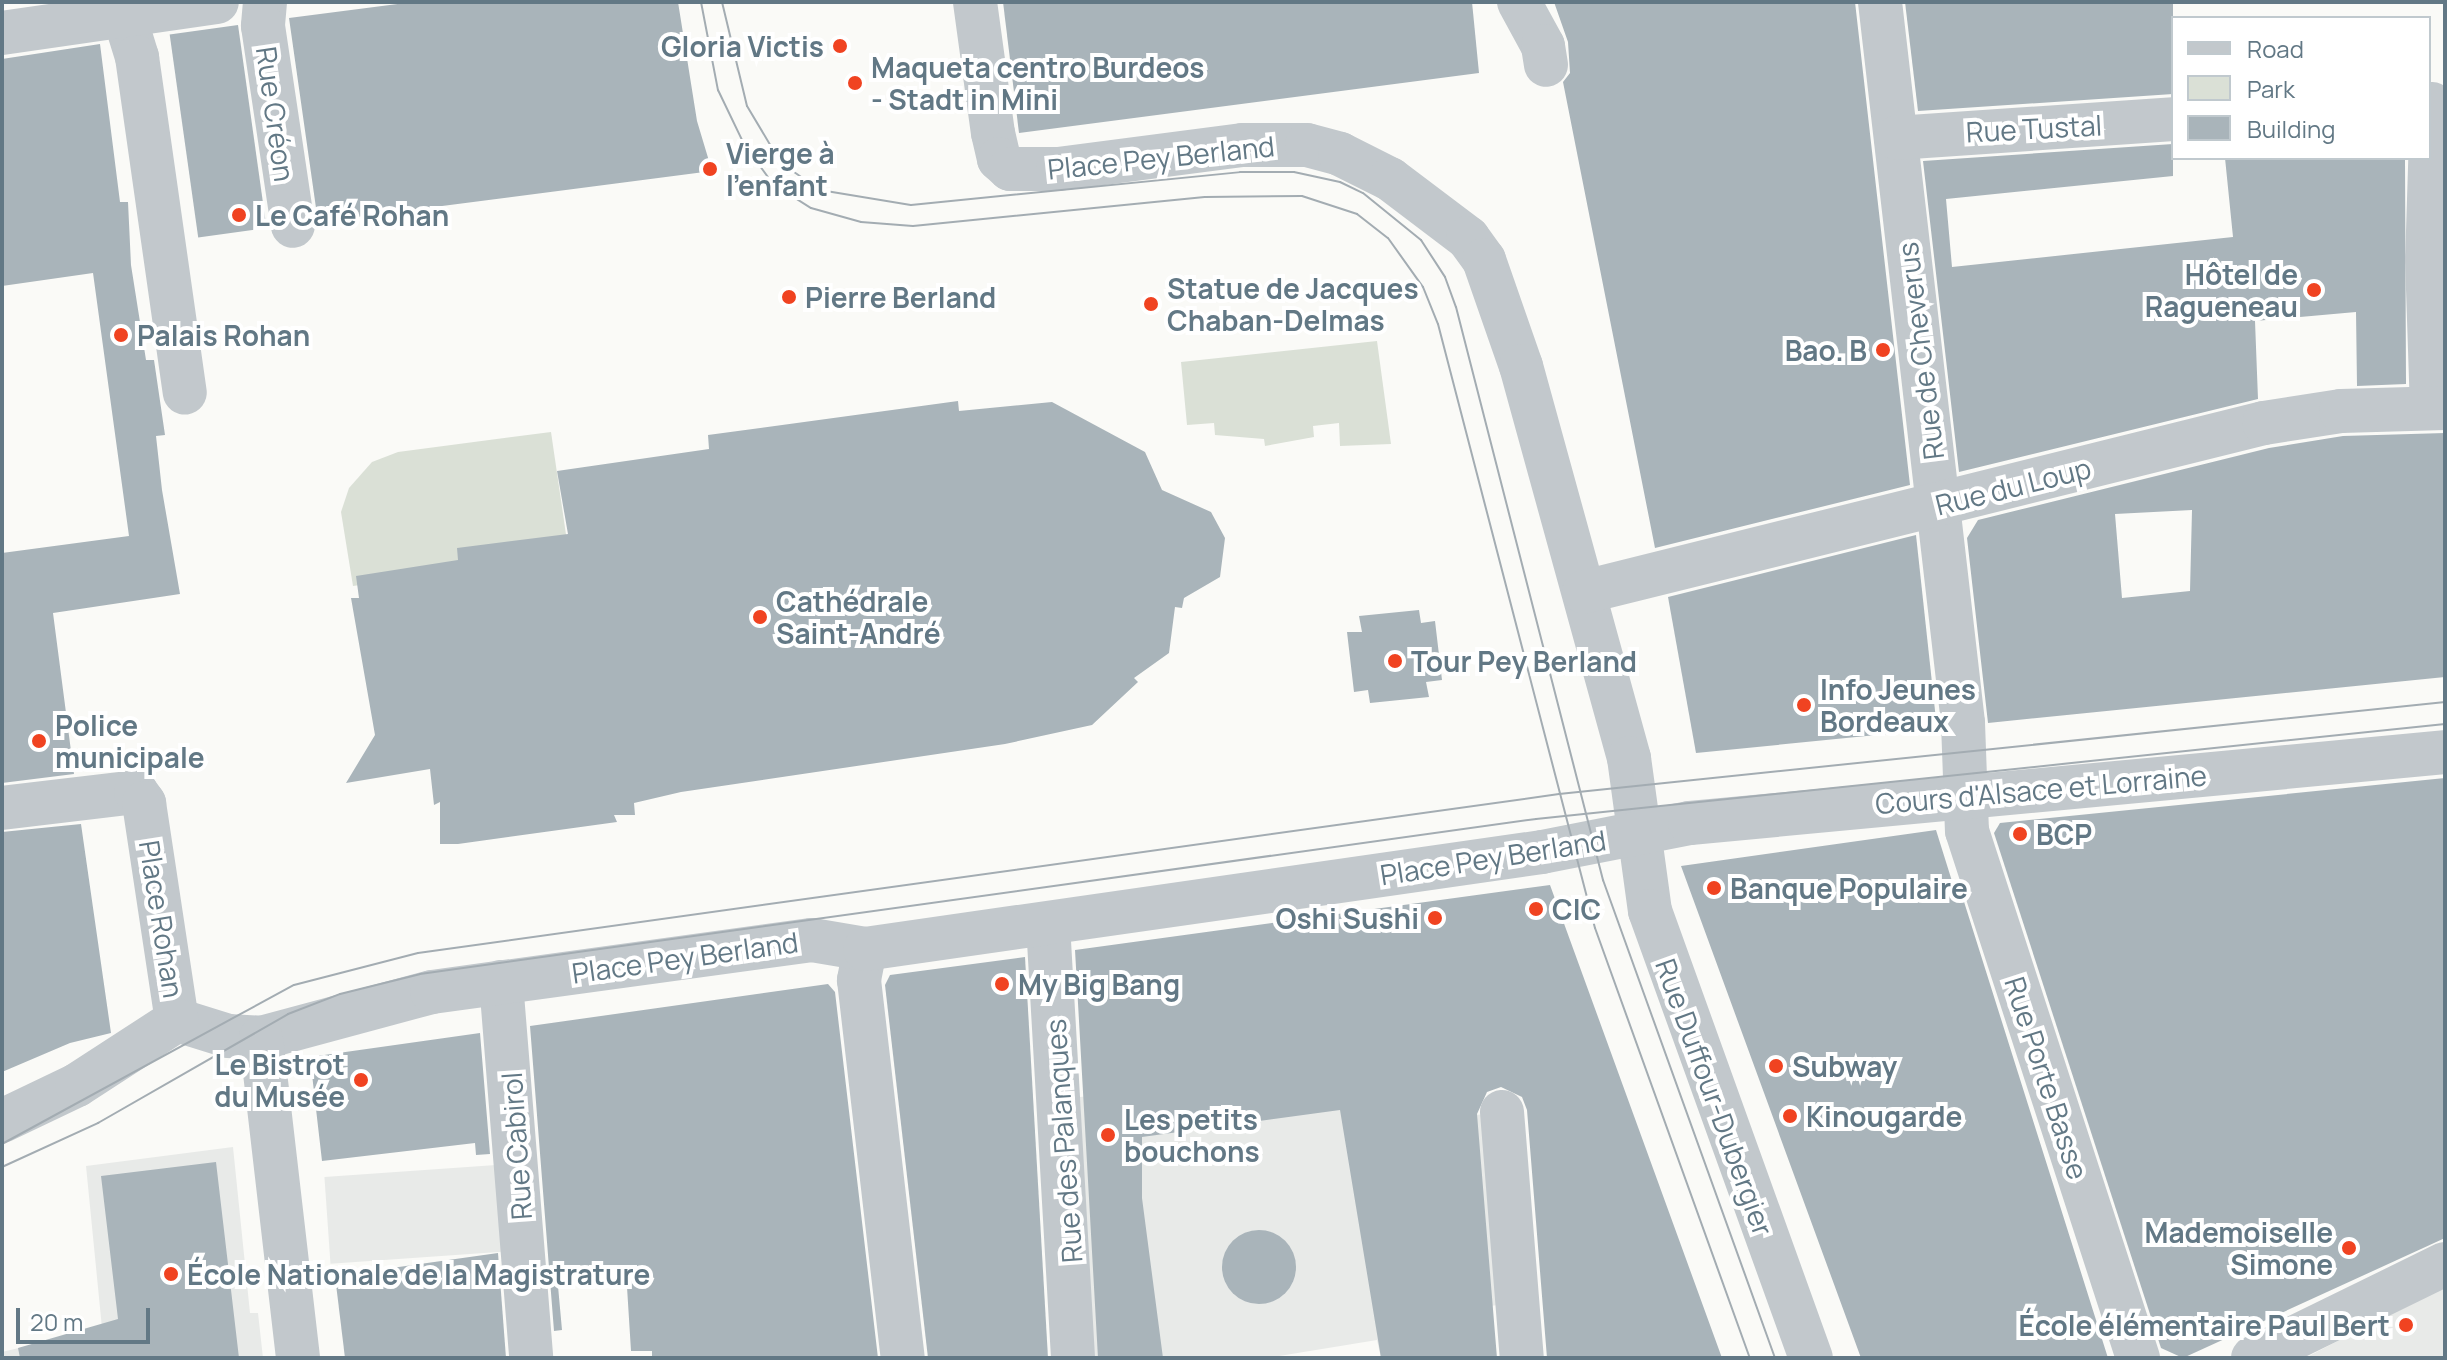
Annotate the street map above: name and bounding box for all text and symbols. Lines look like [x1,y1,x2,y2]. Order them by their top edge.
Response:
legend [2171,16,2431,160]
place label: Gloria Victis [661,29,824,63]
text: Road [2247,32,2304,65]
marker: Gloria Victis [831,37,849,55]
street label: Rue Créon [250,44,302,184]
place label: Maqueta centro Burdeos - Stadt in Mini [871,50,1204,116]
text: Park [2247,72,2295,105]
marker: Maqueta centro Burdeos - Stadt in Mini [846,74,864,92]
street label: Rue Tustal [1965,108,2103,148]
text: Building [2247,112,2335,145]
street label: Place Pey Berland [1046,128,1276,186]
place label: Vierge à l'enfant [726,136,835,202]
marker: Vierge à l'enfant [701,160,719,178]
place label: Le Café Rohan [255,198,449,232]
marker: Le Café Rohan [230,206,248,224]
street label: Rue de Cheverus [1890,240,1950,462]
place label: Hôtel de Ragueneau [2145,257,2298,323]
place label: Statue de Jacques Chaban-Delmas [1167,271,1419,337]
place label: Pierre Berland [805,280,996,314]
marker: Hôtel de Ragueneau [2305,281,2323,299]
marker: Pierre Berland [780,288,798,306]
marker: Statue de Jacques Chaban-Delmas [1142,295,1160,313]
place label: Palais Rohan [137,318,310,352]
marker: Palais Rohan [112,326,130,344]
place label: Bao. B [1785,333,1867,367]
marker: Bao. B [1874,341,1892,359]
street label: Rue du Loup [1932,450,2094,522]
place label: Cathédrale Saint-André [776,584,941,650]
marker: Cathédrale Saint-André [751,608,769,626]
place label: Tour Pey Berland [1411,644,1637,678]
marker: Tour Pey Berland [1386,652,1404,670]
place label: Info Jeunes Bordeaux [1820,672,1976,738]
marker: Info Jeunes Bordeaux [1795,696,1813,714]
place label: Police municipale [55,708,205,774]
marker: Police municipale [30,732,48,750]
street label: Cours d'Alsace et Lorraine [1874,758,2208,820]
place label: BCP [2036,817,2092,851]
street label: Place Pey Berland [1378,823,1608,891]
marker: BCP [2011,825,2029,843]
street label: Place Rohan [133,838,191,1000]
place label: Banque Populaire [1730,871,1968,905]
marker: Banque Populaire [1705,879,1723,897]
place label: CIC [1552,892,1601,926]
marker: CIC [1527,900,1545,918]
place label: Oshi Sushi [1275,901,1419,935]
marker: Oshi Sushi [1426,909,1444,927]
street label: Place Pey Berland [570,924,800,990]
street label: Rue Duffour-Dubergier [1649,954,1781,1240]
place label: My Big Bang [1018,967,1180,1001]
street label: Rue Porte Basse [1998,973,2096,1183]
marker: My Big Bang [993,975,1011,993]
street label: Rue des Palanques [1038,1018,1088,1264]
place label: Le Bistrot du Musée [214,1047,345,1113]
place label: Subway [1792,1049,1897,1083]
marker: Subway [1767,1057,1785,1075]
marker: Le Bistrot du Musée [352,1071,370,1089]
street label: Rue Cabirol [494,1071,538,1221]
place label: Kinougarde [1806,1099,1962,1133]
place label: Les petits bouchons [1124,1102,1260,1168]
marker: Kinougarde [1781,1107,1799,1125]
marker: Les petits bouchons [1099,1126,1117,1144]
place label: Mademoiselle Simone [2145,1215,2333,1281]
marker: Mademoiselle Simone [2340,1239,2358,1257]
place label: École Nationale de la Magistrature [187,1257,650,1291]
marker: École Nationale de la Magistrature [162,1265,180,1283]
scale bar [20,1292,154,1342]
text: 20 m [30,1305,83,1338]
place label: École élémentaire Paul Bert [2018,1308,2390,1342]
marker: École élémentaire Paul Bert [2397,1316,2415,1334]

